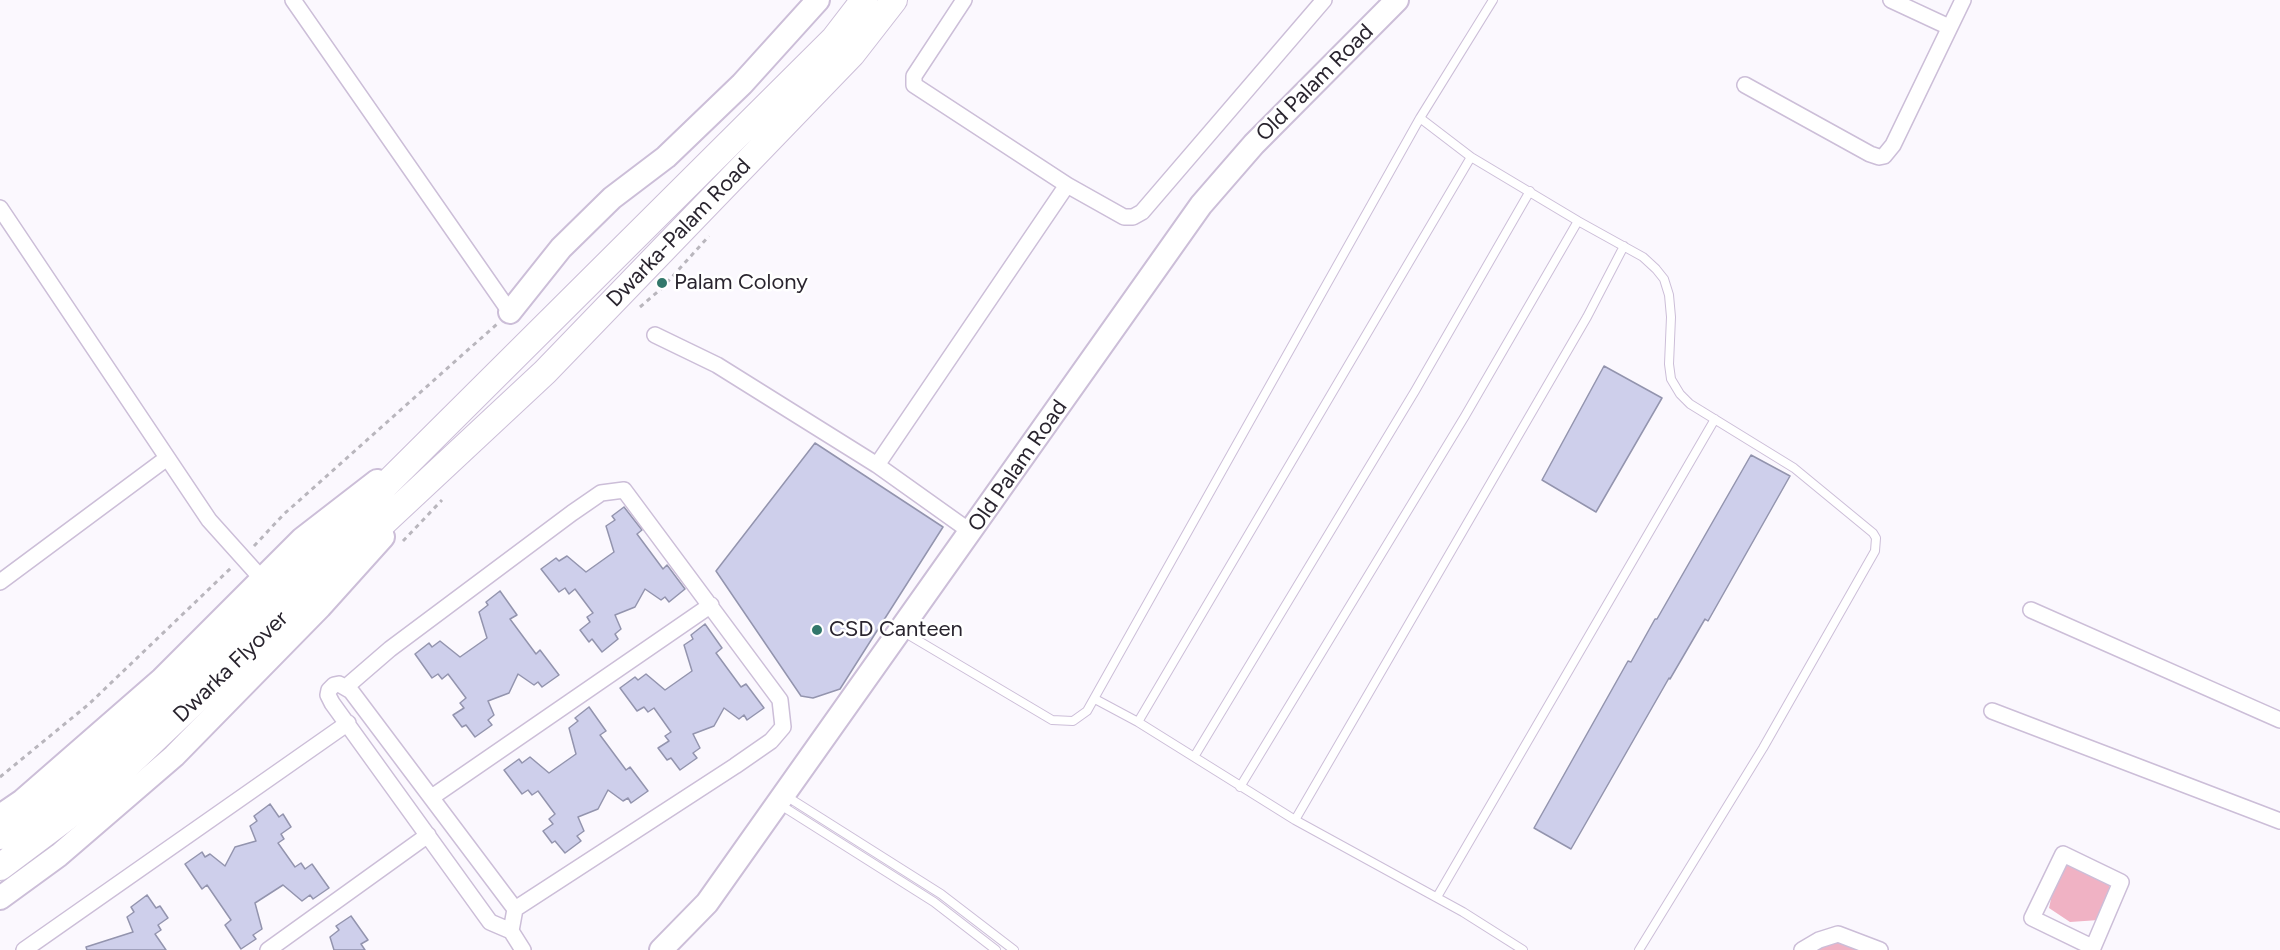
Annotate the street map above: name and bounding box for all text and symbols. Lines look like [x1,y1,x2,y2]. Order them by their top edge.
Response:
street label: Old Palam Road [1251,19,1379,147]
street label: Dwarka-Palam Road [601,153,757,313]
place label: Palam Colony [674,270,808,296]
marker: Palam Colony [655,276,669,290]
street label: Old Palam Road [963,395,1073,537]
street label: Dwarka Flyover [168,606,294,728]
place label: CSD Canteen [829,617,963,643]
marker: CSD Canteen [810,623,824,637]

